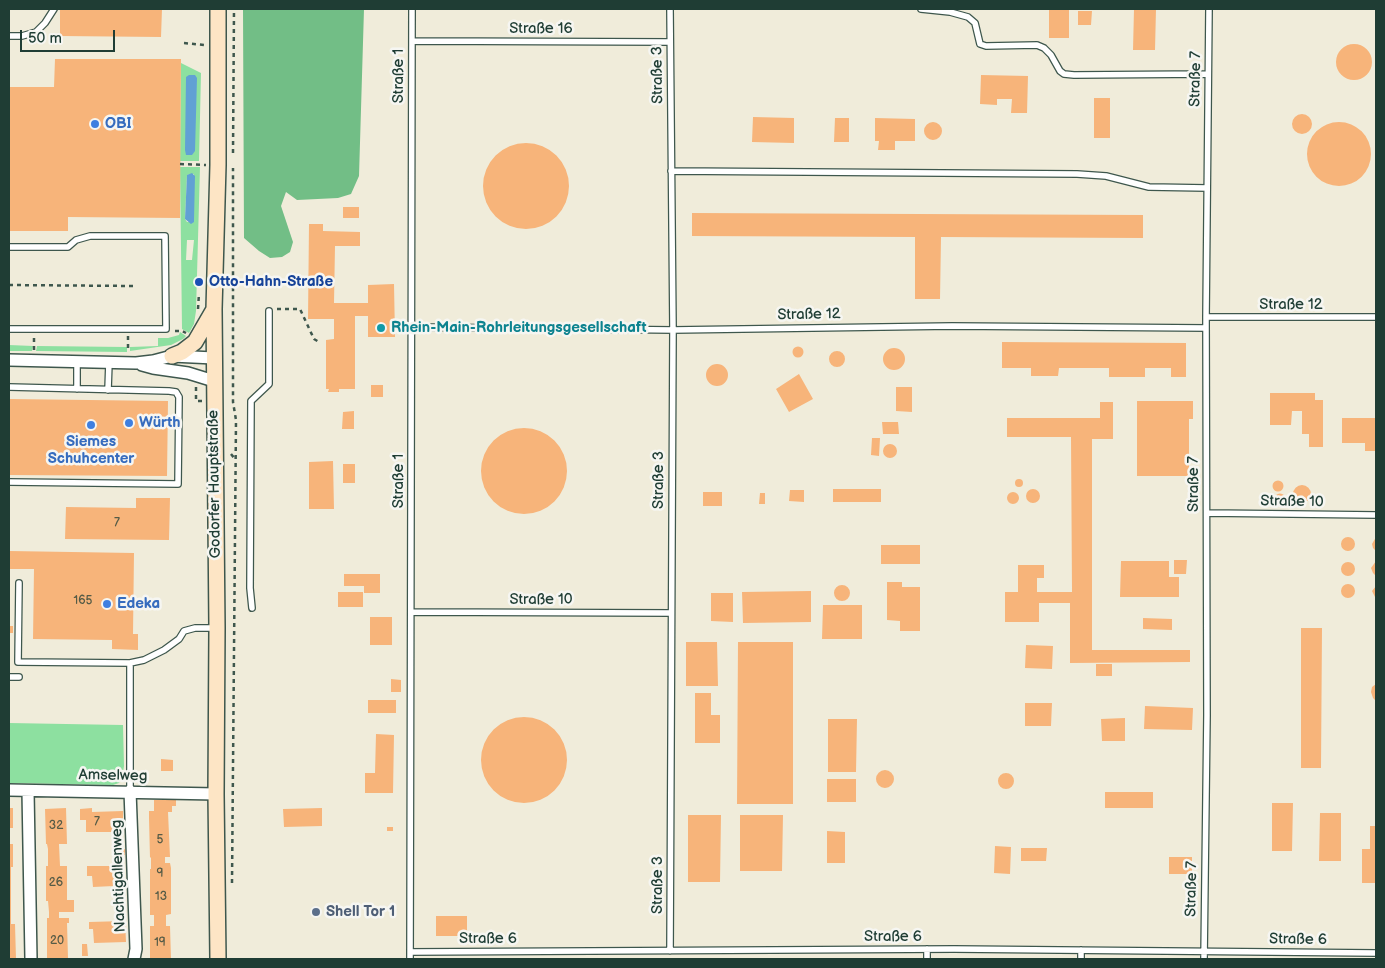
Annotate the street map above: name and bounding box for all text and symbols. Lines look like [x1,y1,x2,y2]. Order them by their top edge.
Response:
scale bar [22,20,118,52]
street label: Straße 16 [509,20,573,38]
text: 50 m [28,29,62,48]
street label: Straße 3 [648,46,668,104]
street label: Straße 1 [390,49,408,103]
street label: Straße 7 [1187,51,1205,107]
place label: OBI [105,115,132,133]
marker: OBI [89,118,101,130]
place label: Otto-Hahn-Straße [209,273,333,291]
marker: Otto-Hahn-Straße [193,276,205,288]
street label: Straße 12 [1259,296,1323,314]
street label: Straße 12 [777,305,841,325]
place label: Rhein-Main-Rohrleitungsgesellschaft [391,319,646,337]
marker: Rhein-Main-Rohrleitungsgesellschaft [375,322,387,334]
street label: Godorfer Hauptstraße [205,410,225,558]
place label: Würth [139,414,181,432]
marker: Würth [123,417,135,429]
marker: Siemes Schuhcenter [85,419,97,431]
place label: Siemes Schuhcenter [48,433,134,468]
street label: Straße 3 [650,451,668,509]
street label: Straße 1 [390,454,408,508]
street label: Straße 7 [1185,456,1203,512]
street label: Straße 10 [1260,492,1324,512]
house number: 7 [114,516,120,530]
street label: Straße 10 [509,591,573,609]
house number: 165 [74,594,92,608]
place label: Edeka [117,595,160,613]
marker: Edeka [101,598,113,610]
street label: Amselweg [78,766,148,786]
house number: 7 [94,815,100,829]
house number: 32 [49,819,63,833]
street label: Nachtigallenweg [108,819,130,933]
house number: 5 [157,833,163,847]
street label: Straße 3 [649,856,667,914]
street label: Straße 7 [1183,861,1201,917]
house number: 9 [157,867,163,881]
house number: 26 [49,876,63,890]
house number: 13 [155,890,167,904]
place label: Shell Tor 1 [326,903,395,921]
marker: Shell Tor 1 [310,906,322,918]
street label: Straße 6 [864,928,922,946]
street label: Straße 6 [459,930,517,948]
street label: Straße 6 [1269,930,1327,950]
house number: 20 [50,934,64,948]
house number: 19 [154,936,166,950]

